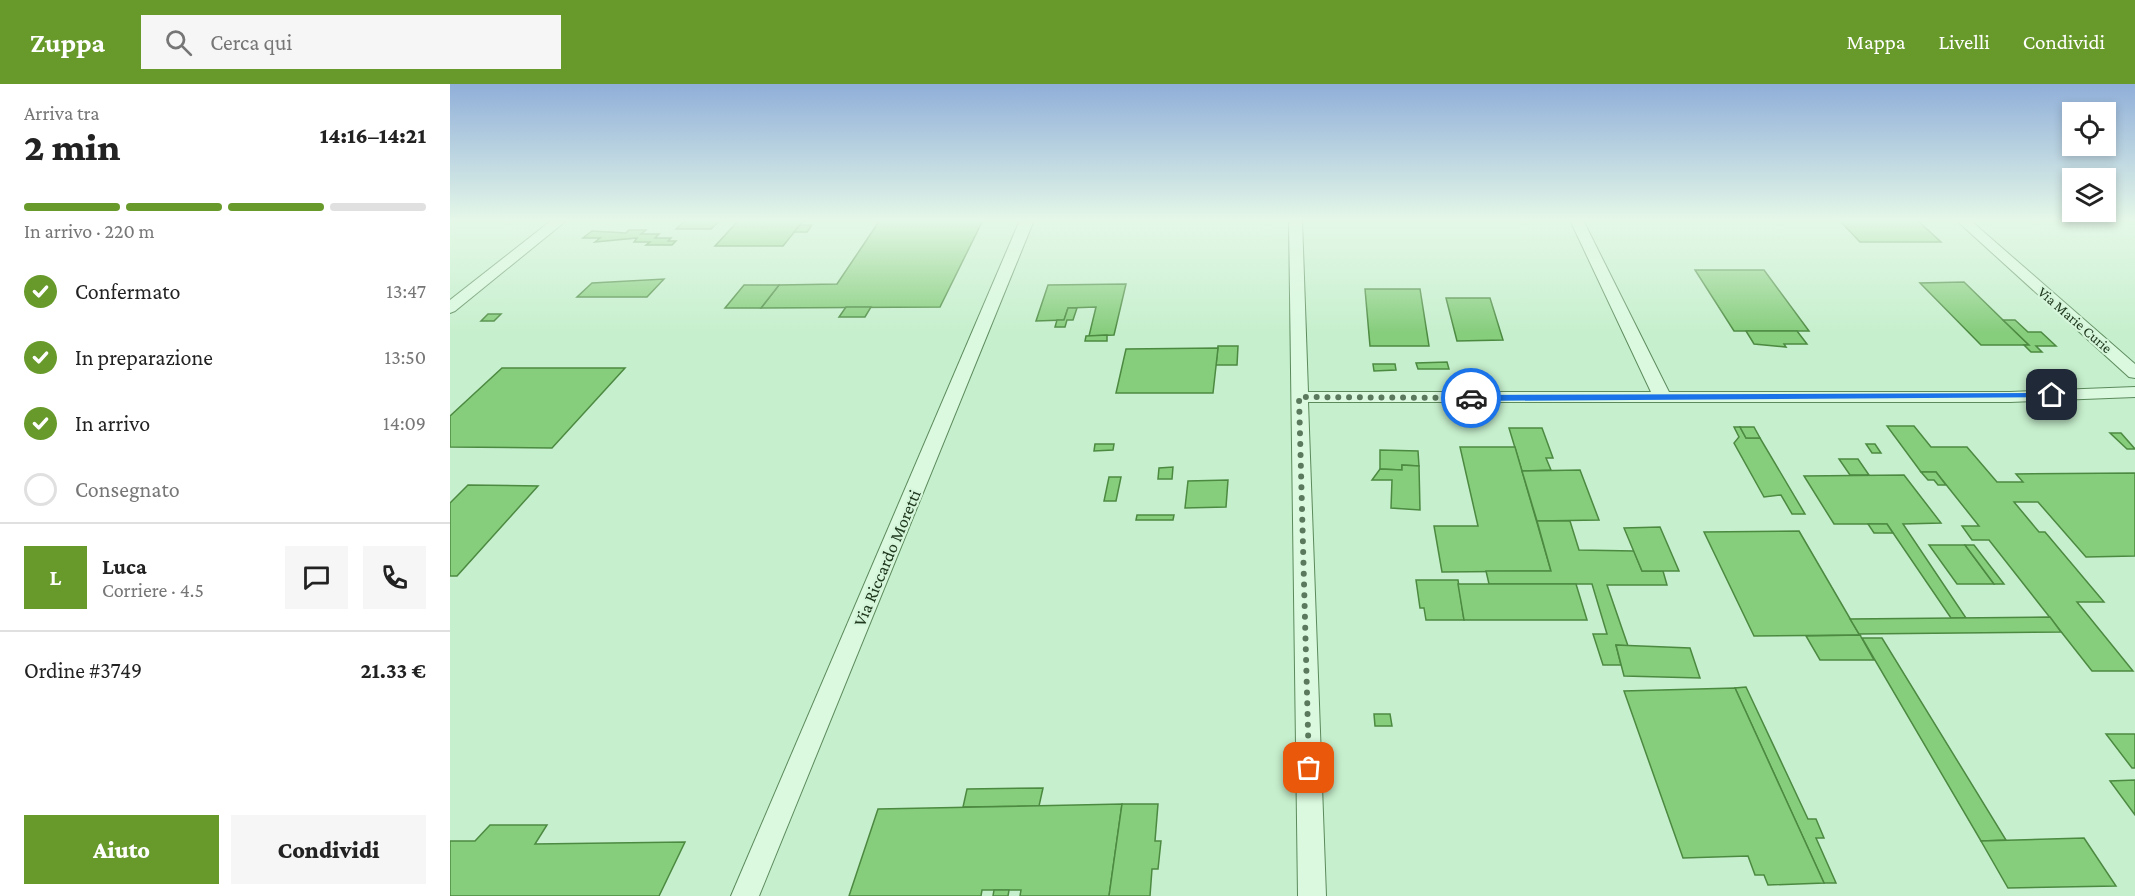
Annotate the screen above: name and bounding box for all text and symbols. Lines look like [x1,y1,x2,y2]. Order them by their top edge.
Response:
search box [141,15,561,69]
icon: search [162,26,195,59]
text: Zuppa [30,27,105,58]
text: Cerca qui [210,30,292,55]
text: Mappa [1847,30,1905,54]
text: Livelli [1938,30,1990,54]
text: Condividi [2023,30,2105,54]
text: Arriva tra [24,102,100,124]
map controls [2062,102,2116,222]
button: locate [2062,102,2116,156]
text: 14:16–14:21 [320,123,426,148]
text: 2 min [24,125,120,168]
button: layers [2062,168,2116,222]
text: In arrivo · 220 m [24,220,155,242]
icon: check [24,275,57,308]
text: Confermato [75,279,180,304]
text: 13:47 [386,280,426,302]
street label: Via Marie Curie [2035,284,2116,357]
icon: check [24,341,57,374]
text: In preparazione [75,345,213,370]
text: 13:50 [385,346,426,368]
courier [1441,368,1501,428]
pin [2026,369,2077,420]
icon: home [2035,378,2068,411]
icon: car [1455,382,1488,415]
icon: check [24,407,57,440]
text: In arrivo [75,411,150,436]
text: 14:09 [383,412,426,434]
text: Consegnato [75,477,180,502]
street label: Via Riccardo Moretti [849,486,925,629]
button: chat [285,546,348,609]
button: phone [363,546,426,609]
text: Luca [102,554,147,579]
text: L [50,565,61,590]
text: Corriere · 4.5 [102,579,204,601]
text: Ordine #3749 [24,658,142,683]
text: 21.33 € [360,658,426,683]
pin [1283,742,1334,793]
icon: bag [1292,751,1325,784]
button: Aiuto [24,815,219,884]
button: Condividi [231,815,426,884]

